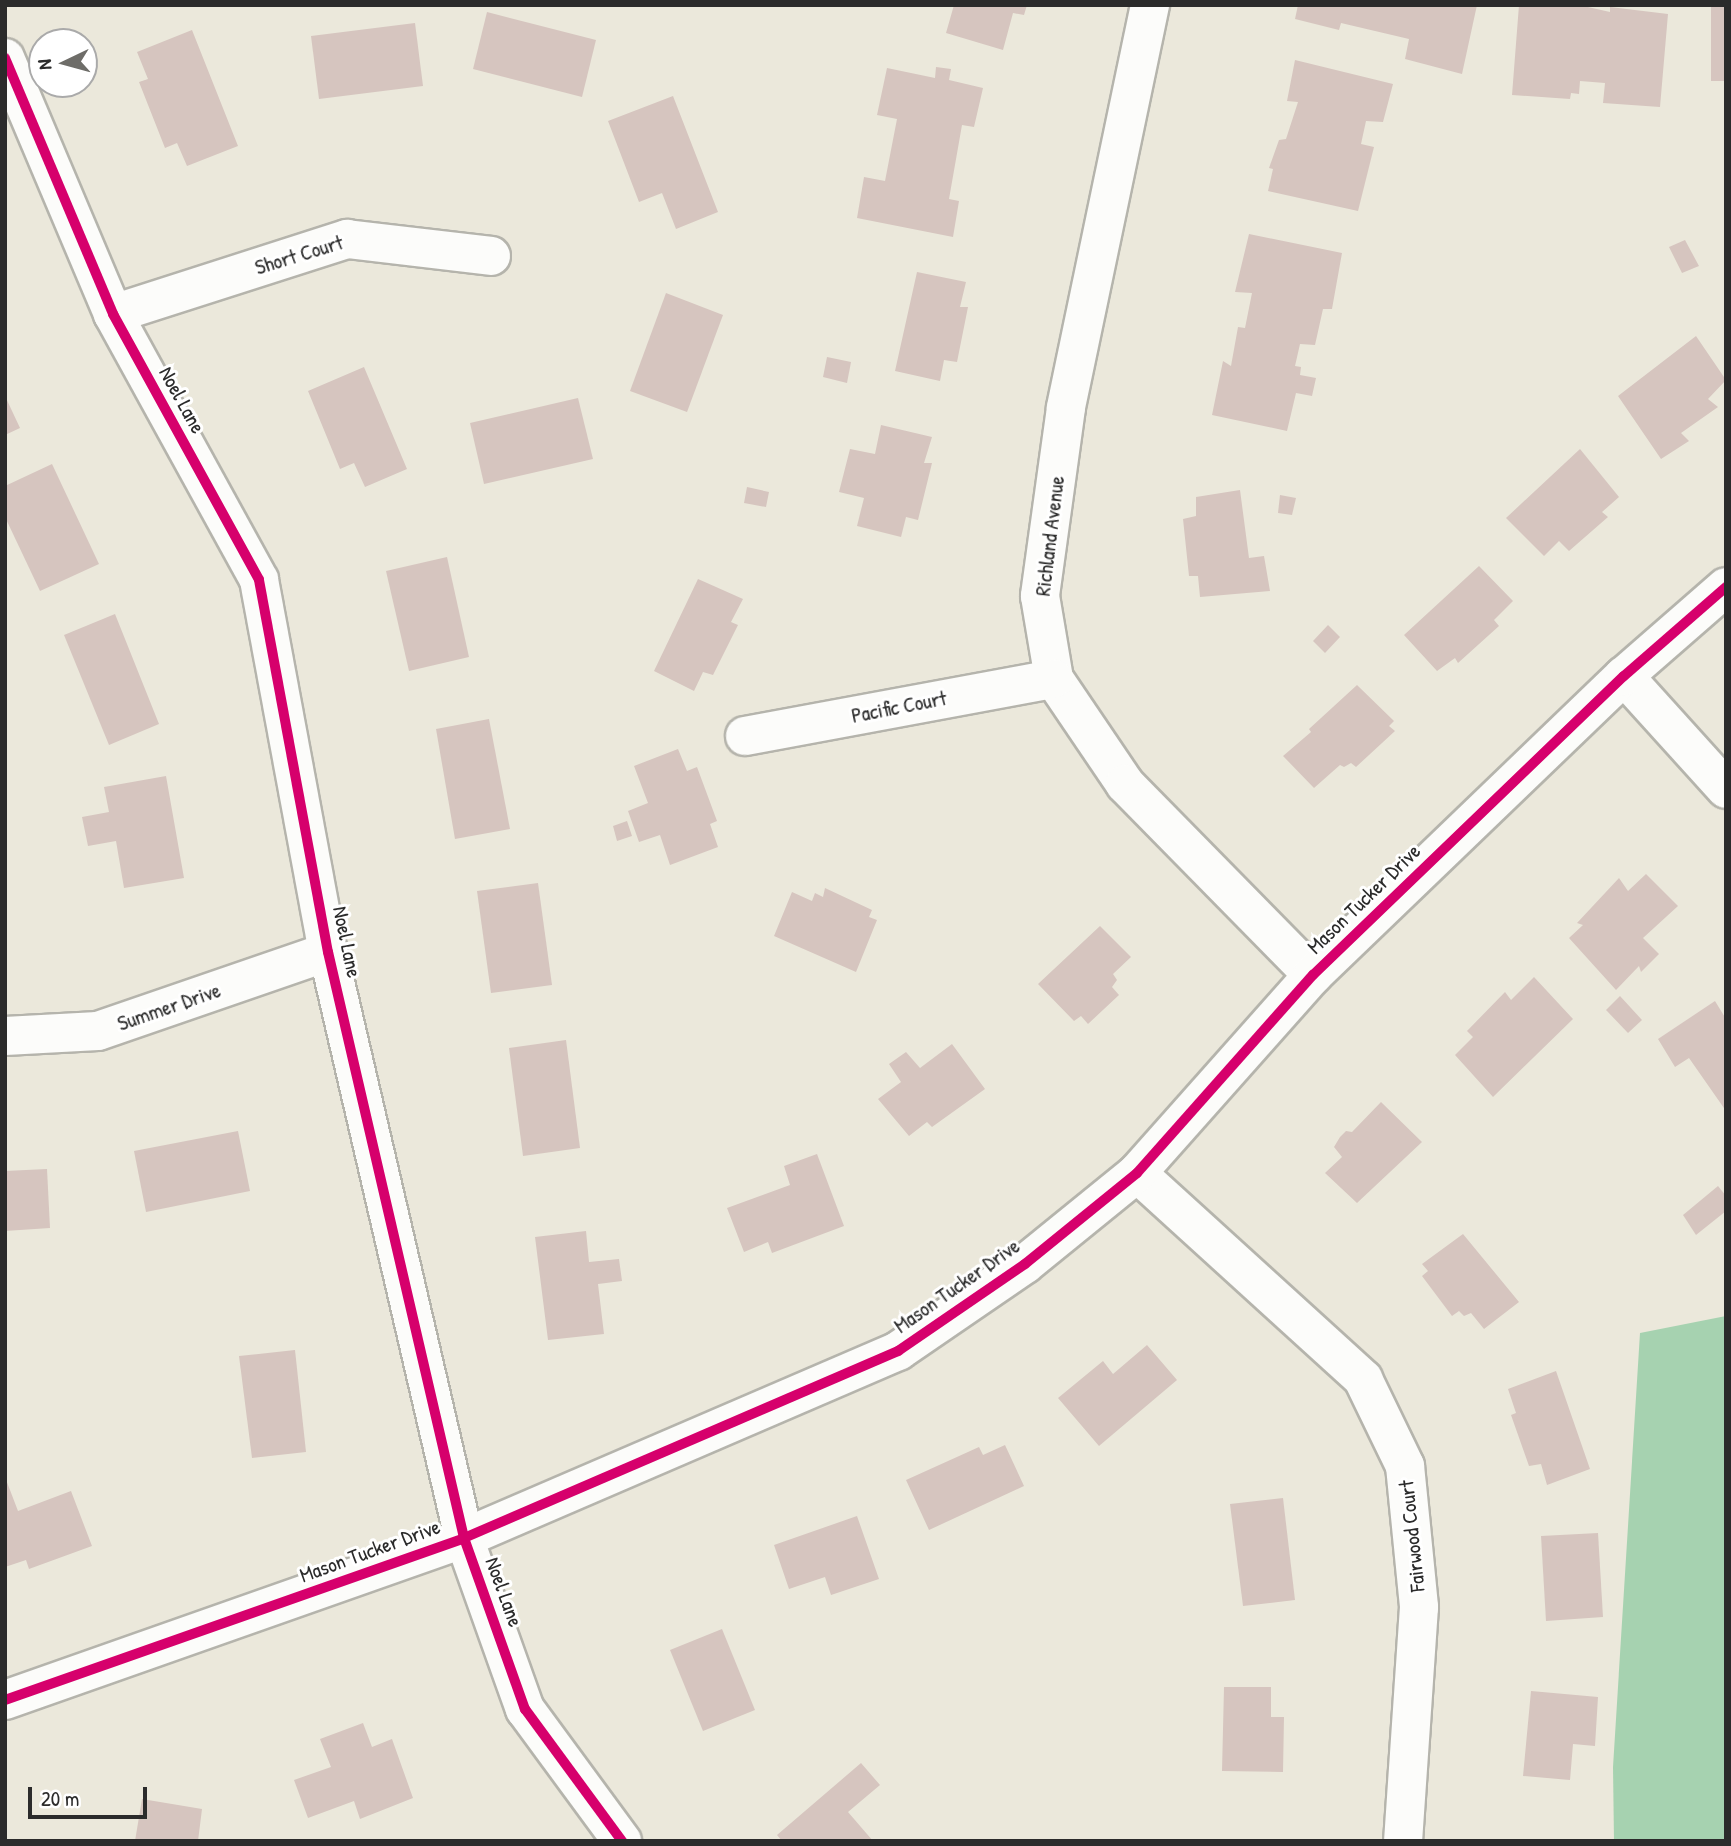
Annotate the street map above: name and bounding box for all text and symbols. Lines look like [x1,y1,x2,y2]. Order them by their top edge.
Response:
north arrow [28,28,98,98]
text: N [31,58,57,71]
street label: Short Court [252,230,346,280]
street label: Noel Lane [153,362,211,438]
street label: Richland Avenue [1030,475,1070,597]
street label: Pacific Court [849,685,949,729]
street label: Mason Tucker Drive [1302,839,1426,959]
street label: Noel Lane [327,904,367,980]
street label: Summer Drive [114,978,224,1036]
street label: Mason Tucker Drive [889,1233,1025,1339]
street label: Fairwood Court [1394,1479,1430,1593]
street label: Mason Tucker Drive [296,1514,444,1588]
street label: Noel Lane [480,1554,528,1630]
scale bar [32,1772,150,1816]
text: 20 m [41,1784,79,1813]

